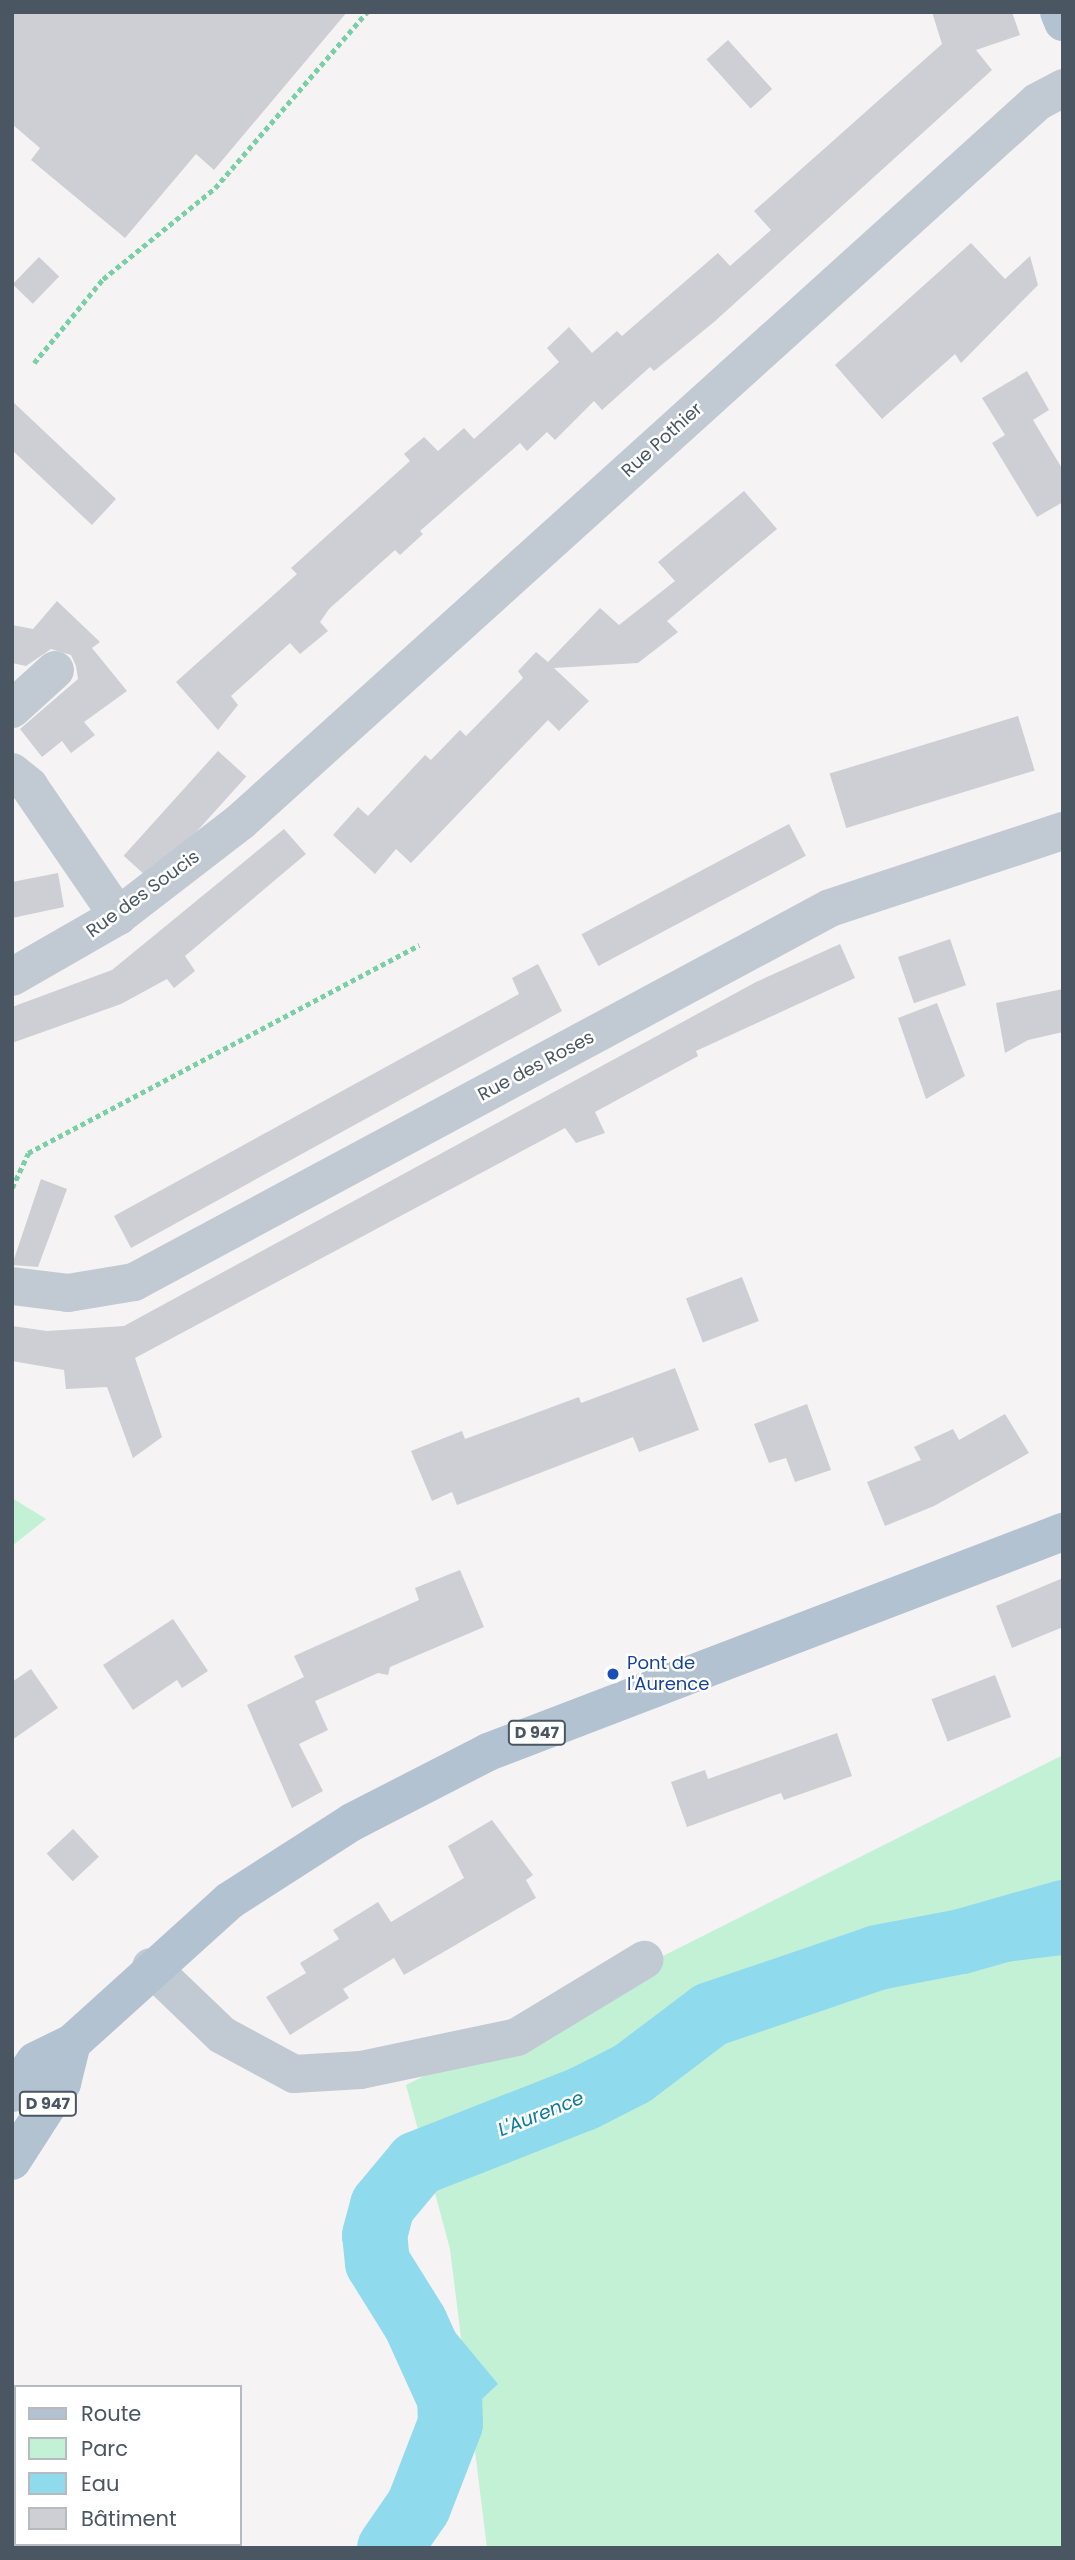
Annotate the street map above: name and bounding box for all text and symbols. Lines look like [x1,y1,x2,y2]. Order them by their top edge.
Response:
street label: Rue Pothier [617,398,707,482]
street label: Rue des Soucis [82,846,204,942]
street label: Rue des Roses [474,1026,598,1106]
place label: Pont de l'Aurence [627,1653,709,1696]
marker: Pont de l'Aurence [605,1666,621,1682]
road number: D 947 [507,1721,567,1746]
water label: L'Aurence [495,2086,587,2142]
road number: D 947 [18,2092,78,2116]
legend [14,2385,242,2546]
text: Route [81,2399,141,2428]
text: Parc [81,2434,128,2463]
text: Eau [81,2469,119,2498]
text: Bâtiment [81,2504,177,2533]

